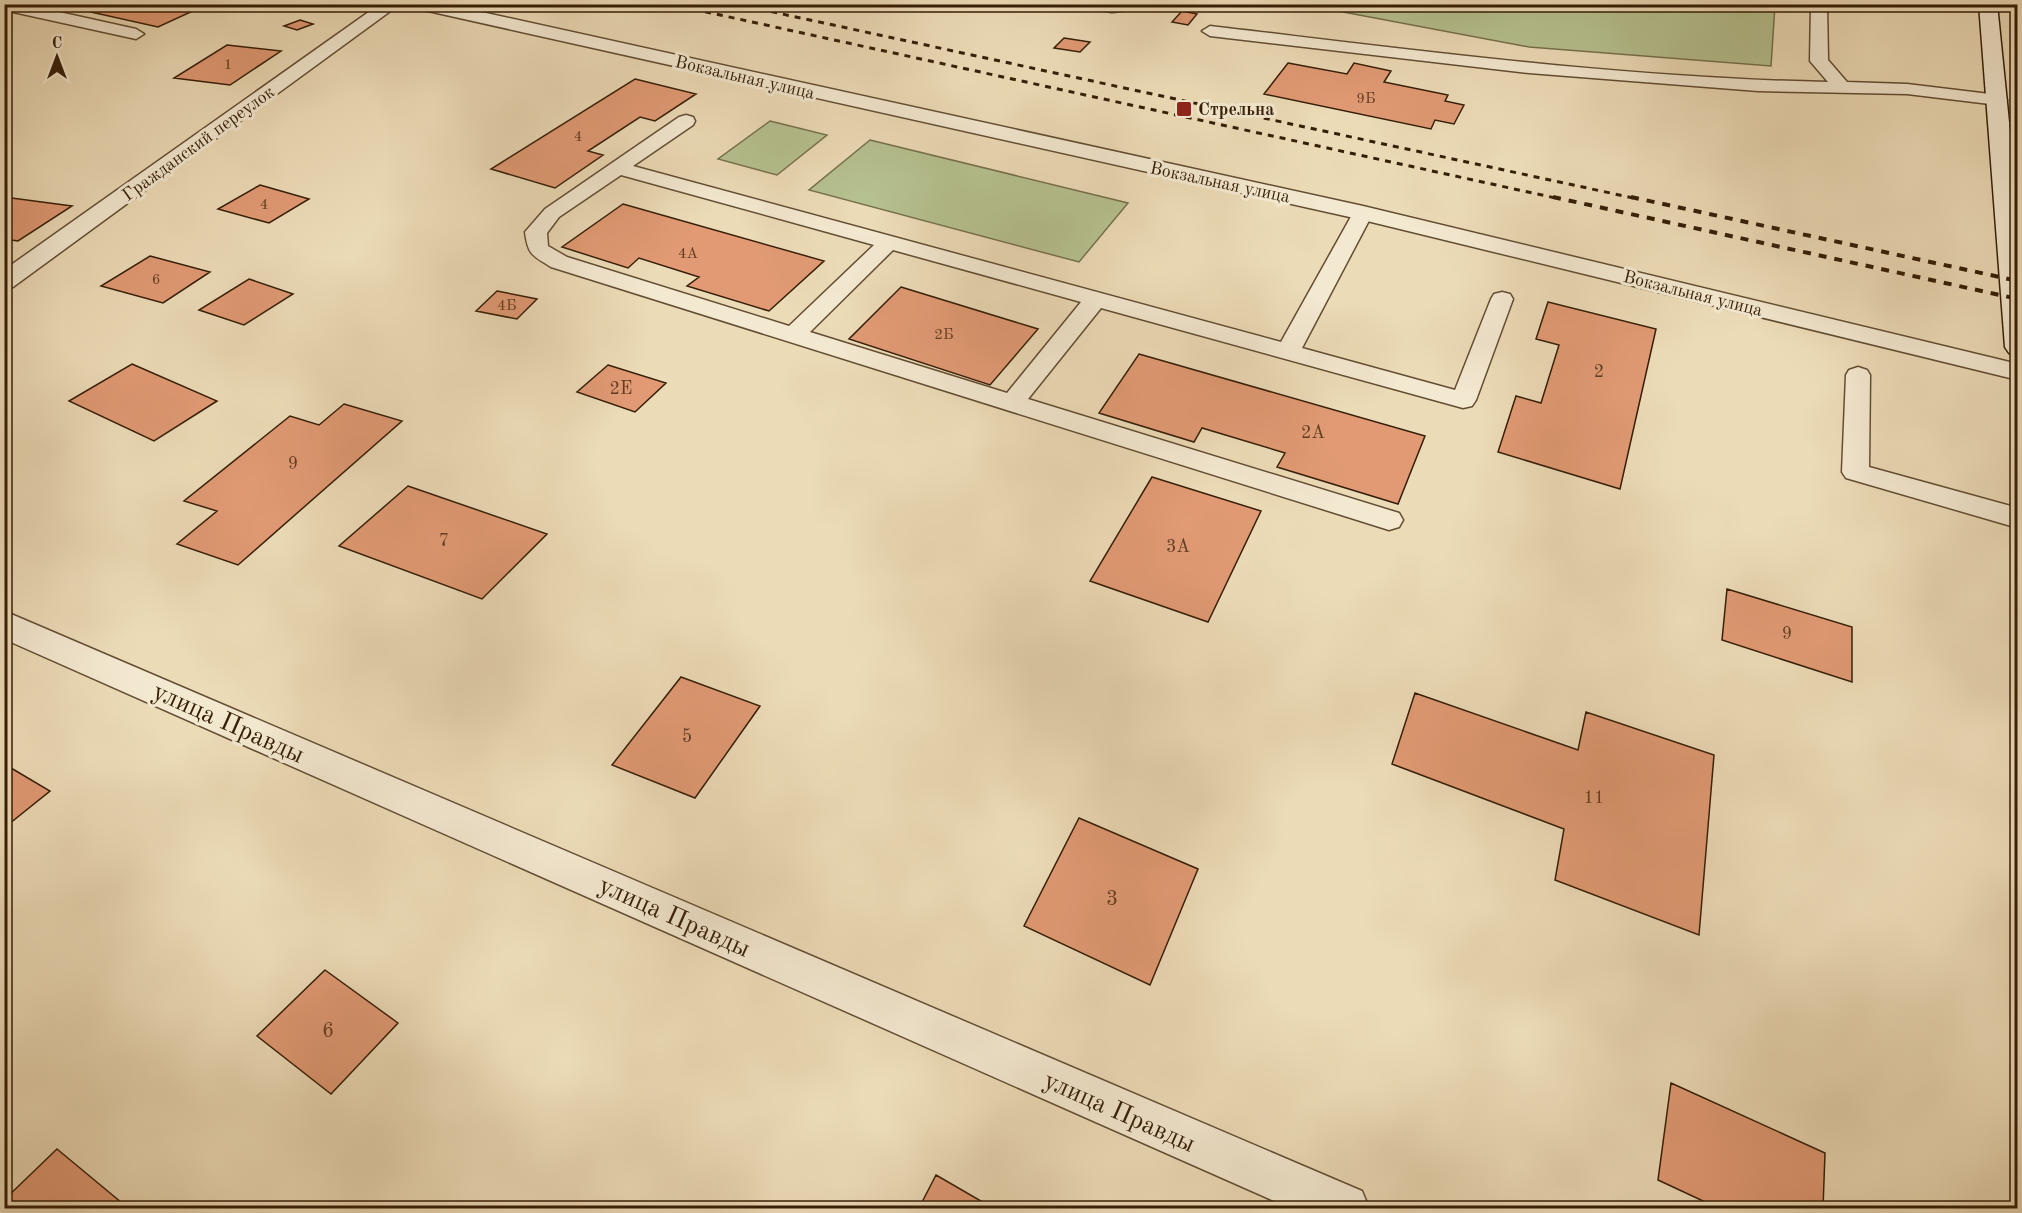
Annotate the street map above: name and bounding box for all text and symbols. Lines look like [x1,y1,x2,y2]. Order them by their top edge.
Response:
north arrow [27,27,87,87]
text: С [52,36,62,52]
street label: Вокзальная улица [673,53,816,103]
house number: 1 [224,58,232,73]
street label: Гражданский переулок [119,83,278,205]
house number: 9Б [1356,92,1376,107]
marker: Стрельна [1175,100,1193,118]
place label: Стрельна [1198,101,1274,119]
house number: 4 [574,130,582,145]
street label: Вокзальная улица [1148,159,1292,207]
house number: 4 [260,198,268,213]
house number: 4А [678,247,699,262]
street label: Вокзальная улица [1621,268,1764,320]
house number: 6 [152,273,160,288]
house number: 4Б [497,299,517,314]
house number: 2Б [934,328,954,343]
house number: 2 [1594,363,1604,381]
house number: 2Е [610,380,632,398]
house number: 2А [1301,424,1325,442]
house number: 9 [288,455,298,473]
house number: 7 [439,532,449,550]
house number: 3А [1166,538,1190,556]
house number: 9 [1782,625,1792,643]
street label: улица Правды [148,679,308,769]
house number: 5 [682,728,692,746]
house number: 11 [1584,789,1604,807]
street label: улица Правды [594,873,754,963]
house number: 3 [1106,889,1118,910]
house number: 6 [322,1021,334,1042]
street label: улица Правды [1039,1068,1199,1158]

